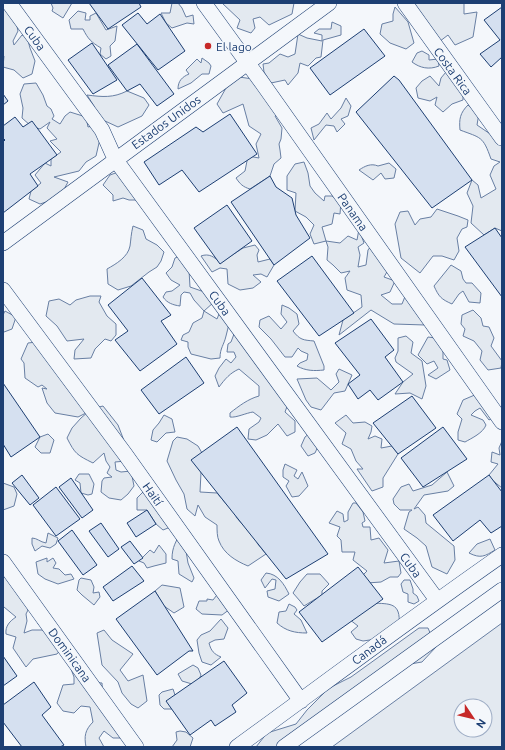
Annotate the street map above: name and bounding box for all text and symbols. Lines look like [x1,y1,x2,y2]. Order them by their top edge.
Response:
street label: Cuba [22,23,48,53]
place label: El lago [216,40,252,53]
marker: El lago [203,41,213,51]
street label: Costa Rica [431,45,475,97]
street label: Estados Unidos [129,93,203,151]
street label: Panama [335,191,371,233]
street label: Cuba [207,288,233,318]
street label: Haití [140,480,166,509]
street label: Cuba [398,550,424,580]
street label: Dominicana [46,626,94,684]
street label: Canadá [349,633,389,667]
north arrow [453,698,493,738]
text: N [474,717,488,731]

